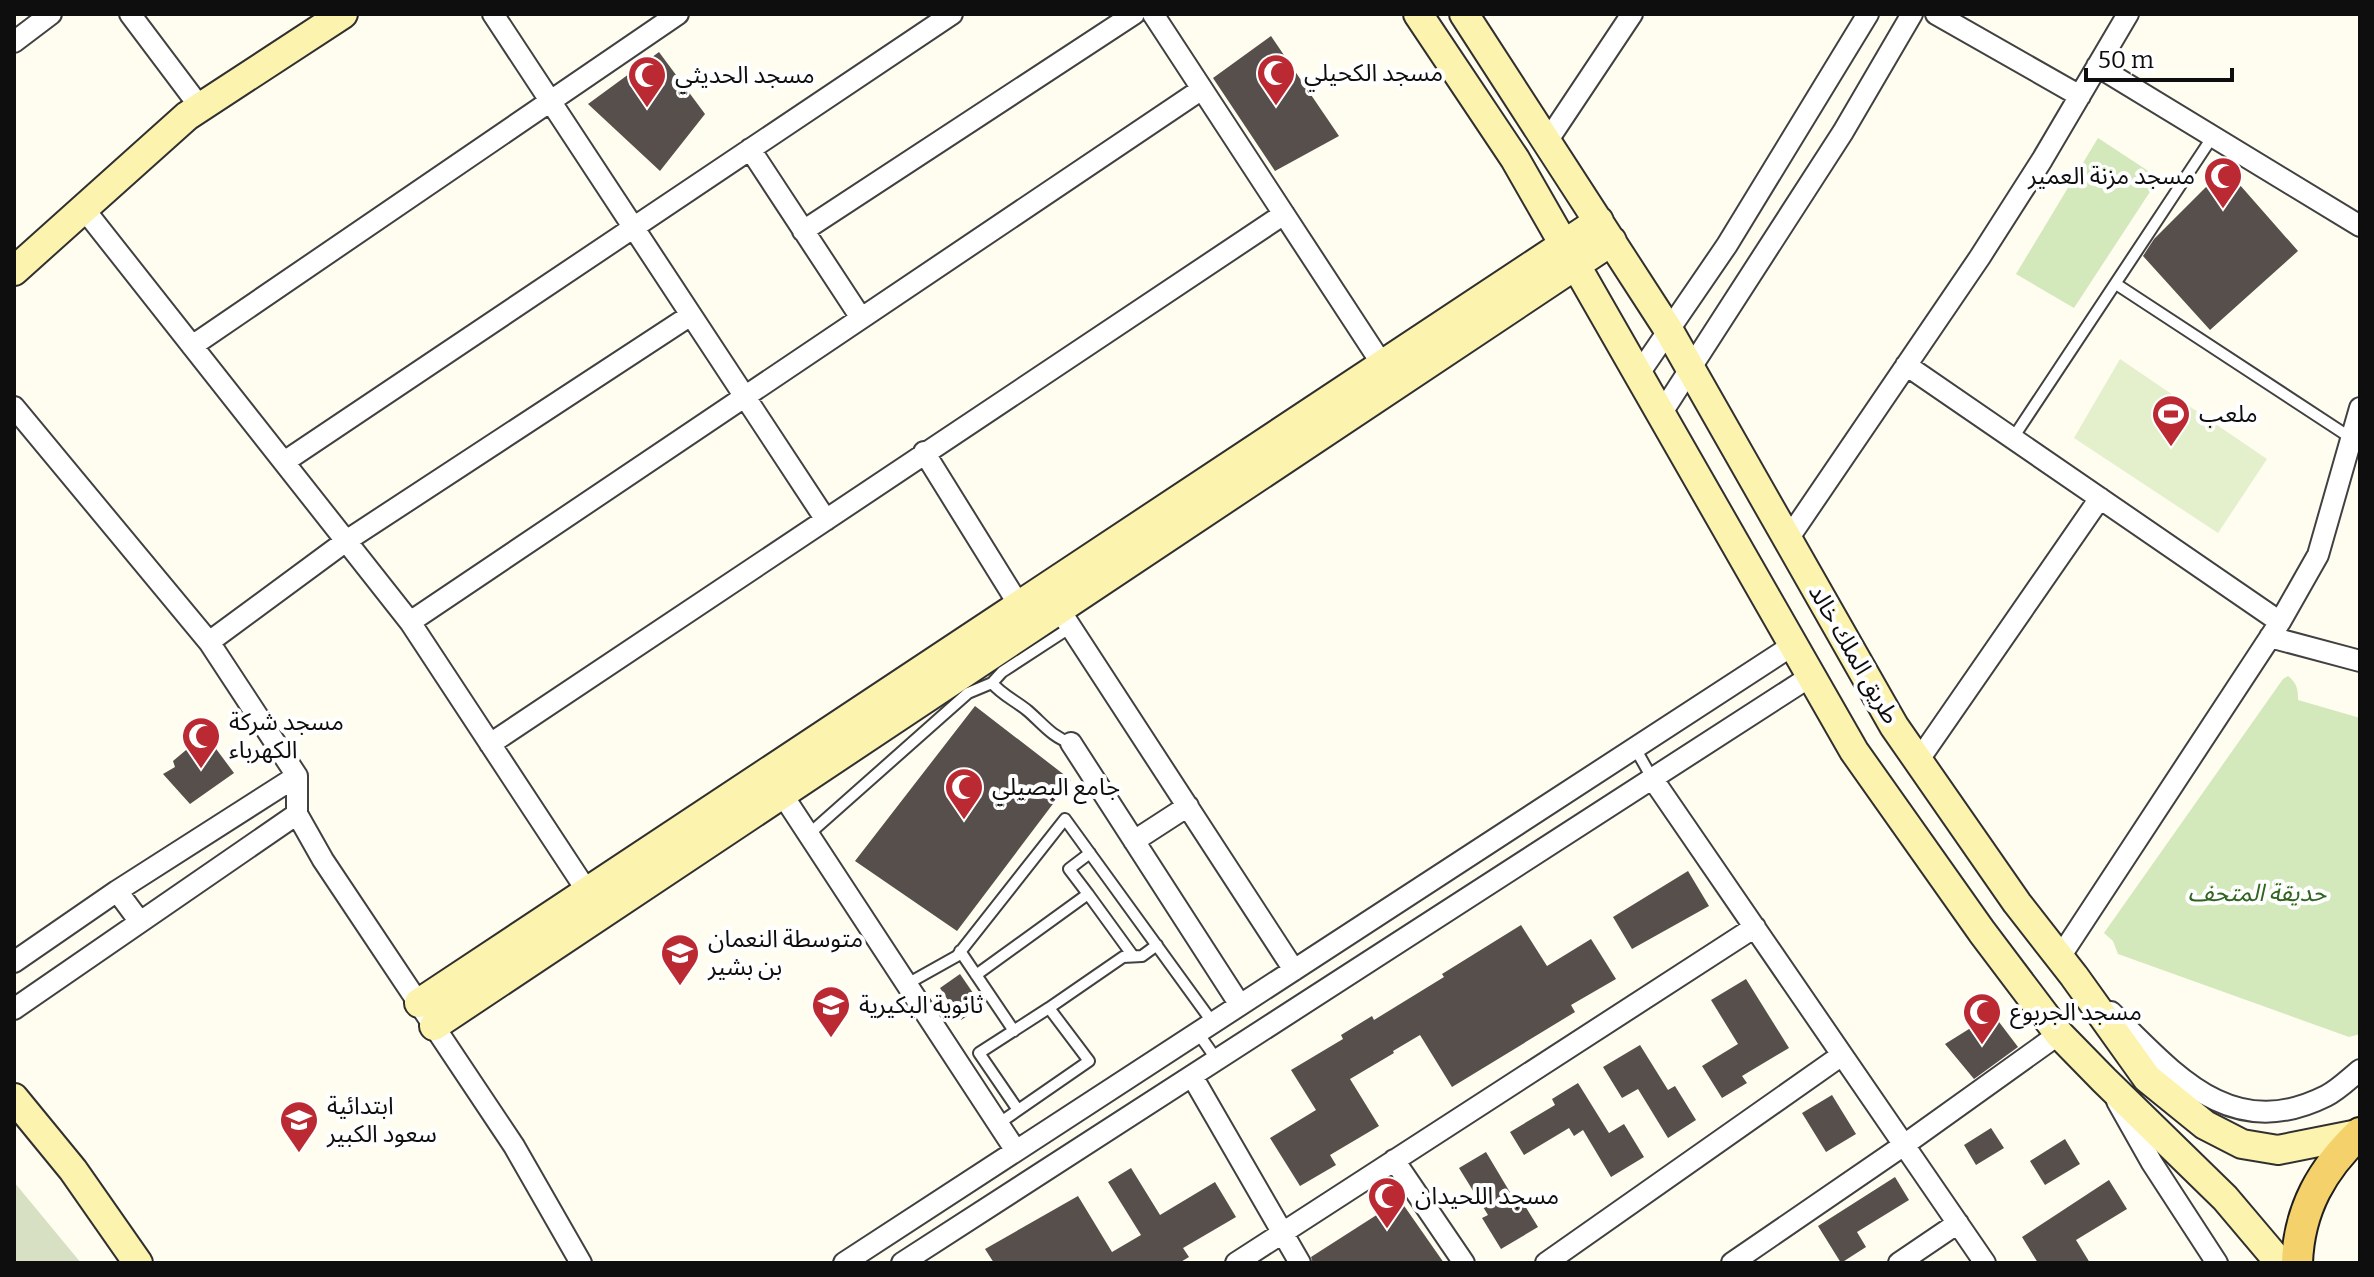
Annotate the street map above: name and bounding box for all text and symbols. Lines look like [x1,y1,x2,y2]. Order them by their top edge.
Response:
scale bar [2086,32,2232,82]
text: 50 m [2098,46,2154,74]
mosque icon: مسجد الكحيلي [1255,52,1297,107]
mosque icon: مسجد الحديثي [626,54,668,109]
place label: مسجد الكحيلي [1304,59,1443,92]
place label: مسجد الحديثي [675,61,815,94]
mosque icon: مسجد مزنة العمير [2202,155,2244,210]
place label: مسجد مزنة العمير [2027,162,2195,190]
sports icon: ملعب [2150,393,2192,448]
place label: ملعب [2199,400,2258,428]
street label: طريق الملك خالد [1802,579,1905,729]
place label: مسجد شركة الكهرباء [229,708,344,764]
mosque icon: مسجد شركة الكهرباء [180,715,222,770]
mosque icon: جامع البصيلي [943,766,985,821]
place label: جامع البصيلي [992,773,1120,806]
park label: حديقة المتحف [2188,879,2327,907]
place label: متوسطة النعمان بن بشير [707,925,863,981]
school or university icon: متوسطة النعمان بن بشير [659,932,701,987]
school or university icon: ثانوية البكيرية [810,984,852,1039]
place label: ثانوية البكيرية [859,991,984,1019]
mosque icon: مسجد الجربوع [1961,991,2003,1046]
place label: مسجد الجربوع [2010,998,2142,1029]
place label: ابتدائية سعود الكبير [326,1092,437,1148]
school or university icon: ابتدائية سعود الكبير [278,1099,320,1154]
mosque icon: مسجد اللحيدان [1366,1175,1408,1230]
place label: مسجد اللحيدان [1415,1182,1559,1210]

